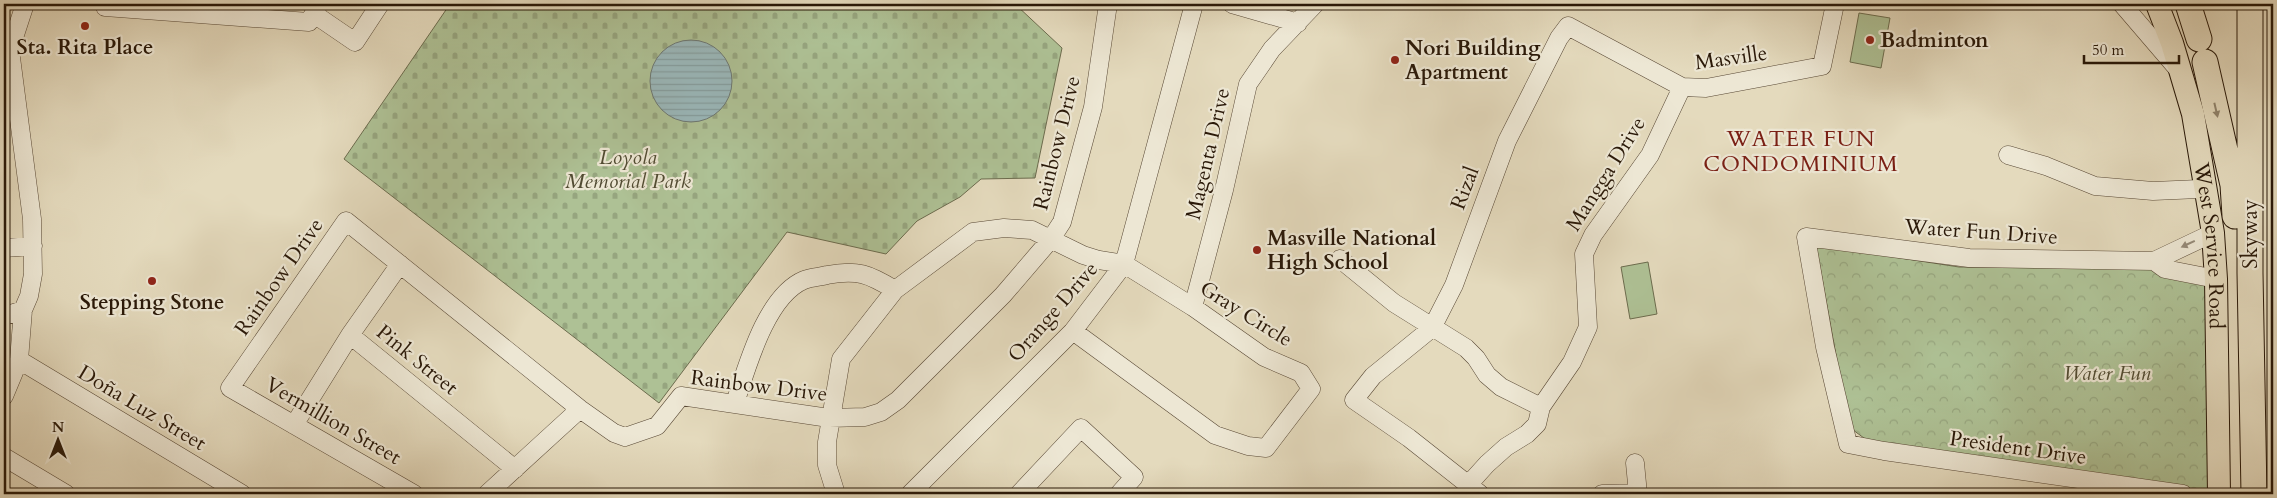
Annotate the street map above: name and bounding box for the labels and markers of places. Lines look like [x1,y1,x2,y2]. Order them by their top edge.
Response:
marker: Sta. Rita Place [79,20,91,32]
place label: Badminton [1880,26,1989,55]
place label: Sta. Rita Place [17,33,153,62]
place label: Nori Building Apartment [1405,34,1541,87]
marker: Badminton [1864,34,1876,46]
marker: Nori Building Apartment [1389,54,1401,66]
place label: Masville National High School [1267,224,1436,277]
marker: Masville National High School [1251,244,1263,256]
marker: Stepping Stone [146,275,158,287]
place label: Stepping Stone [80,288,224,317]

